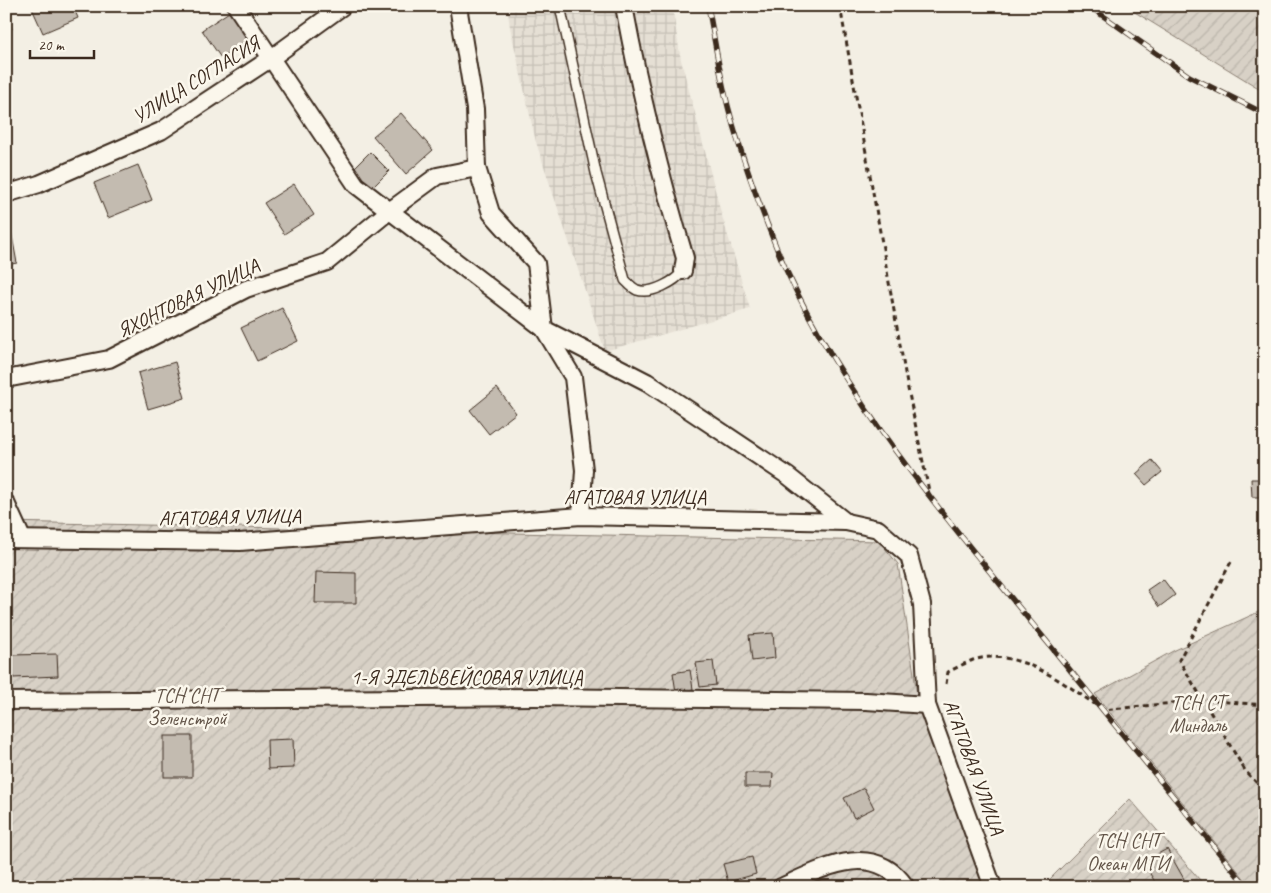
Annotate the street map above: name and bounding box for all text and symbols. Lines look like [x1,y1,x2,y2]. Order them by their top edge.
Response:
scale bar [30,28,94,60]
street label: УЛИЦА СОГЛАСИЯ [128,29,267,129]
text: 20 m [38,36,65,55]
street label: ЯХОНТОВАЯ УЛИЦА [113,252,264,343]
street label: АГАТОВАЯ УЛИЦА [564,485,707,510]
street label: АГАТОВАЯ УЛИЦА [159,503,302,531]
street label: 1-Я ЭДЕЛЬВЕЙСОВАЯ УЛИЦА [351,665,584,690]
park label: ТСН СНТ Зеленстрой [147,683,228,731]
park label: ТСН СТ Миндаль [1169,690,1230,738]
street label: АГАТОВАЯ УЛИЦА [938,696,1010,839]
park label: ТСН СНТ Океан МГИ [1087,828,1172,876]

